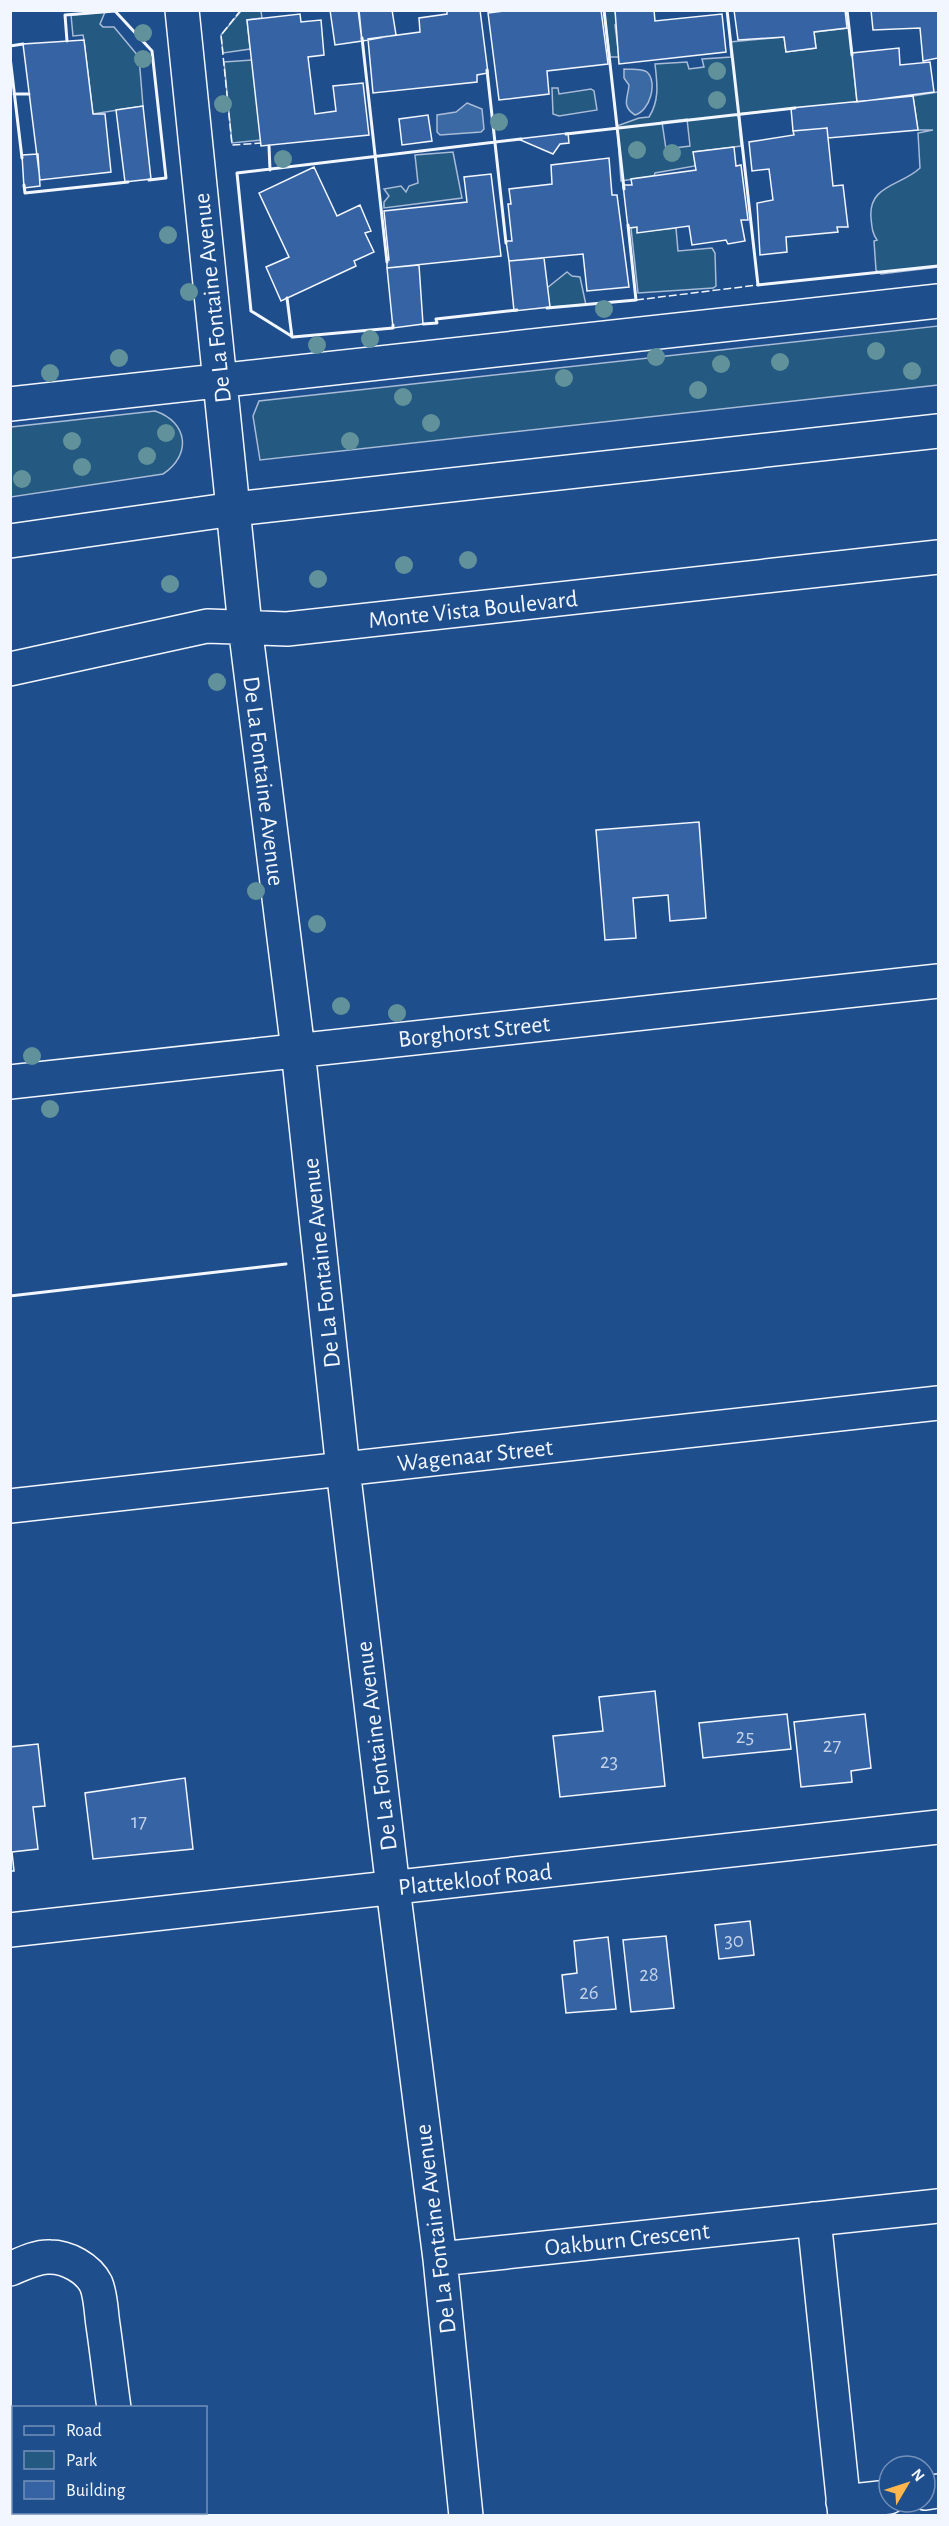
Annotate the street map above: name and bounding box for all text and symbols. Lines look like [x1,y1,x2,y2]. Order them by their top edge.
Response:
street label: De La Fontaine Avenue [190,192,236,404]
street label: Monte Vista Boulevard [367,587,579,633]
street label: De La Fontaine Avenue [238,675,288,887]
street label: Borghorst Street [397,1012,551,1052]
street label: De La Fontaine Avenue [299,1157,345,1369]
street label: Wagenaar Street [396,1436,555,1476]
street label: De La Fontaine Avenue [352,1640,402,1852]
house number: 25 [736,1726,754,1747]
house number: 27 [823,1735,841,1756]
house number: 23 [600,1751,618,1772]
house number: 17 [131,1811,147,1832]
street label: Plattekloof Road [397,1860,553,1900]
house number: 30 [724,1930,744,1951]
house number: 28 [639,1964,659,1985]
house number: 26 [579,1982,599,2003]
street label: De La Fontaine Avenue [411,2123,461,2335]
street label: Oakburn Crescent [543,2219,711,2261]
legend [12,2406,207,2514]
text: Road [66,2422,102,2440]
text: Park [66,2452,98,2470]
north arrow [877,2454,937,2514]
text: N [908,2466,928,2485]
text: Building [66,2482,126,2500]

